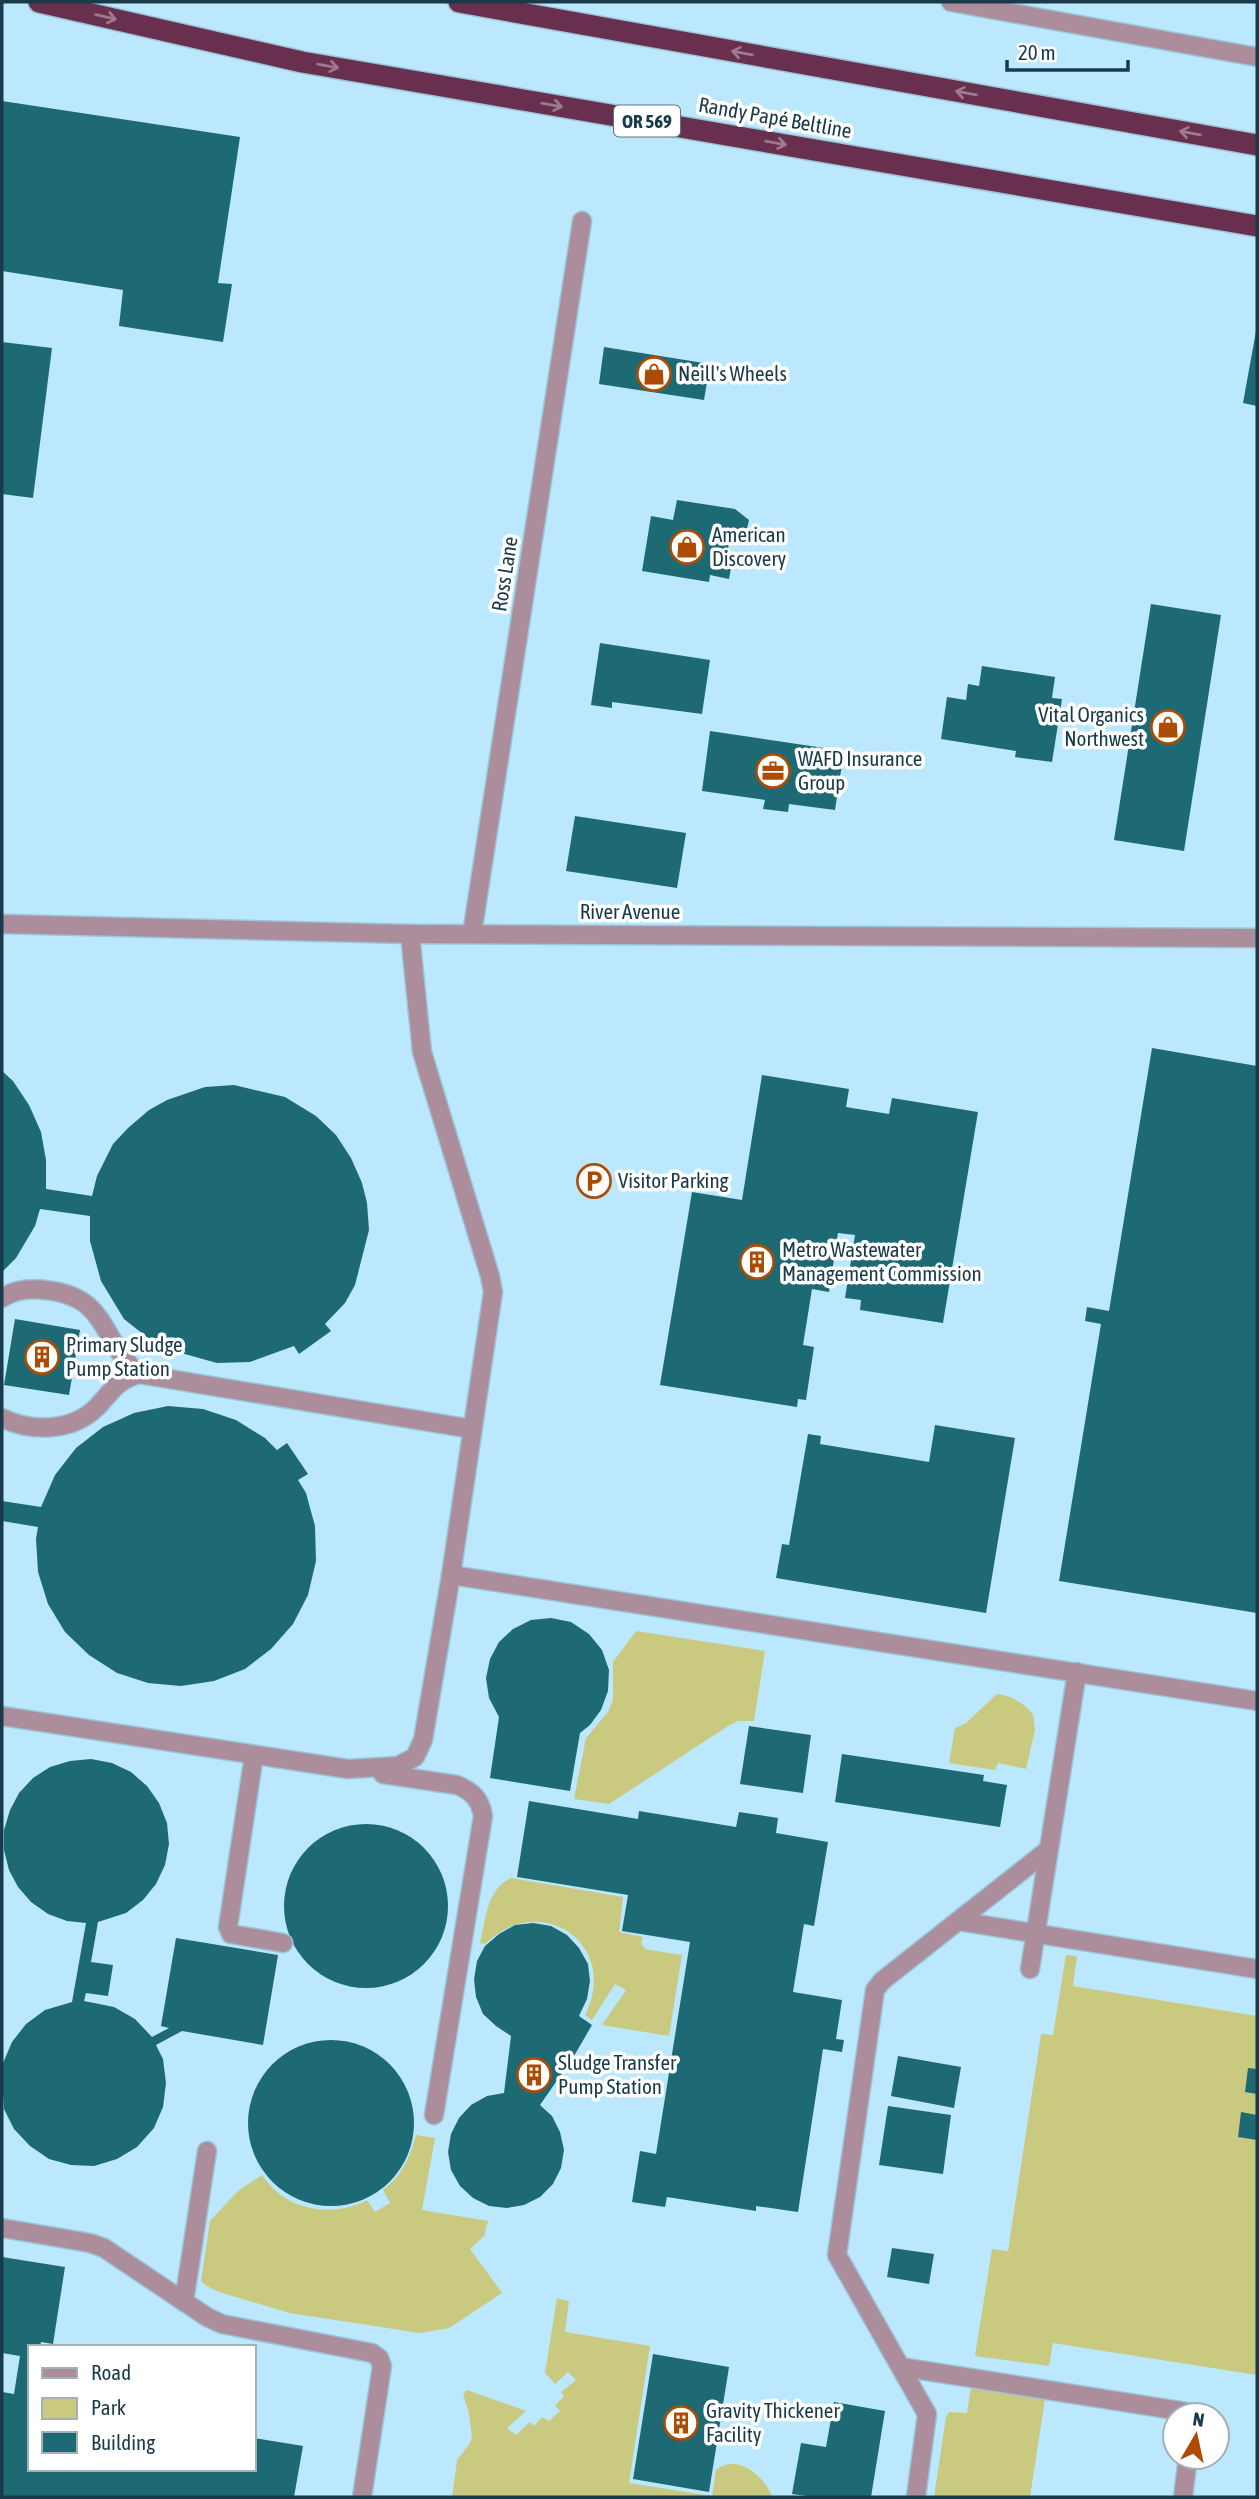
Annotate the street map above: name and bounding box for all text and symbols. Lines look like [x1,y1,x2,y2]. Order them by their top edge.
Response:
one-way arrow [94,11,117,24]
scale bar [1007,28,1128,72]
text: 20 m [1018,40,1056,64]
one-way arrow [731,45,754,59]
one-way arrow [316,60,339,73]
one-way arrow [955,85,978,99]
street label: Randy Papé Beltline [697,92,854,142]
one-way arrow [540,99,563,112]
road number: OR 569 [614,105,680,136]
one-way arrow [1179,126,1202,139]
one-way arrow [764,137,787,150]
shop icon: Neill's Wheels [635,355,673,393]
place label: Neill's Wheels [678,361,787,385]
place label: American Discovery [712,522,787,570]
shop icon: American Discovery [668,528,706,566]
street label: Ross Lane [486,535,522,613]
place label: Vital Organics Northwest [1038,702,1144,750]
shop icon: Vital Organics Northwest [1149,708,1187,746]
place label: WAFD Insurance Group [798,746,922,794]
office icon: WAFD Insurance Group [754,752,792,790]
street label: River Avenue [580,899,680,923]
parking icon: Visitor Parking [575,1162,613,1200]
place label: Visitor Parking [618,1168,729,1192]
place label: Metro Wastewater Management Commission [782,1237,982,1285]
building icon: Metro Wastewater Management Commission [738,1243,776,1281]
place label: Primary Sludge Pump Station [66,1332,183,1380]
building icon: Primary Sludge Pump Station [23,1338,61,1376]
place label: Sludge Transfer Pump Station [558,2050,677,2098]
building icon: Sludge Transfer Pump Station [515,2056,553,2094]
legend [28,2345,256,2471]
text: Road [91,2360,131,2384]
text: Park [91,2395,126,2419]
place label: Gravity Thickener Facility [706,2398,840,2446]
north arrow [1161,2401,1231,2471]
building icon: Gravity Thickener Facility [662,2404,700,2442]
text: N [1191,2407,1206,2431]
text: Building [91,2430,155,2454]

